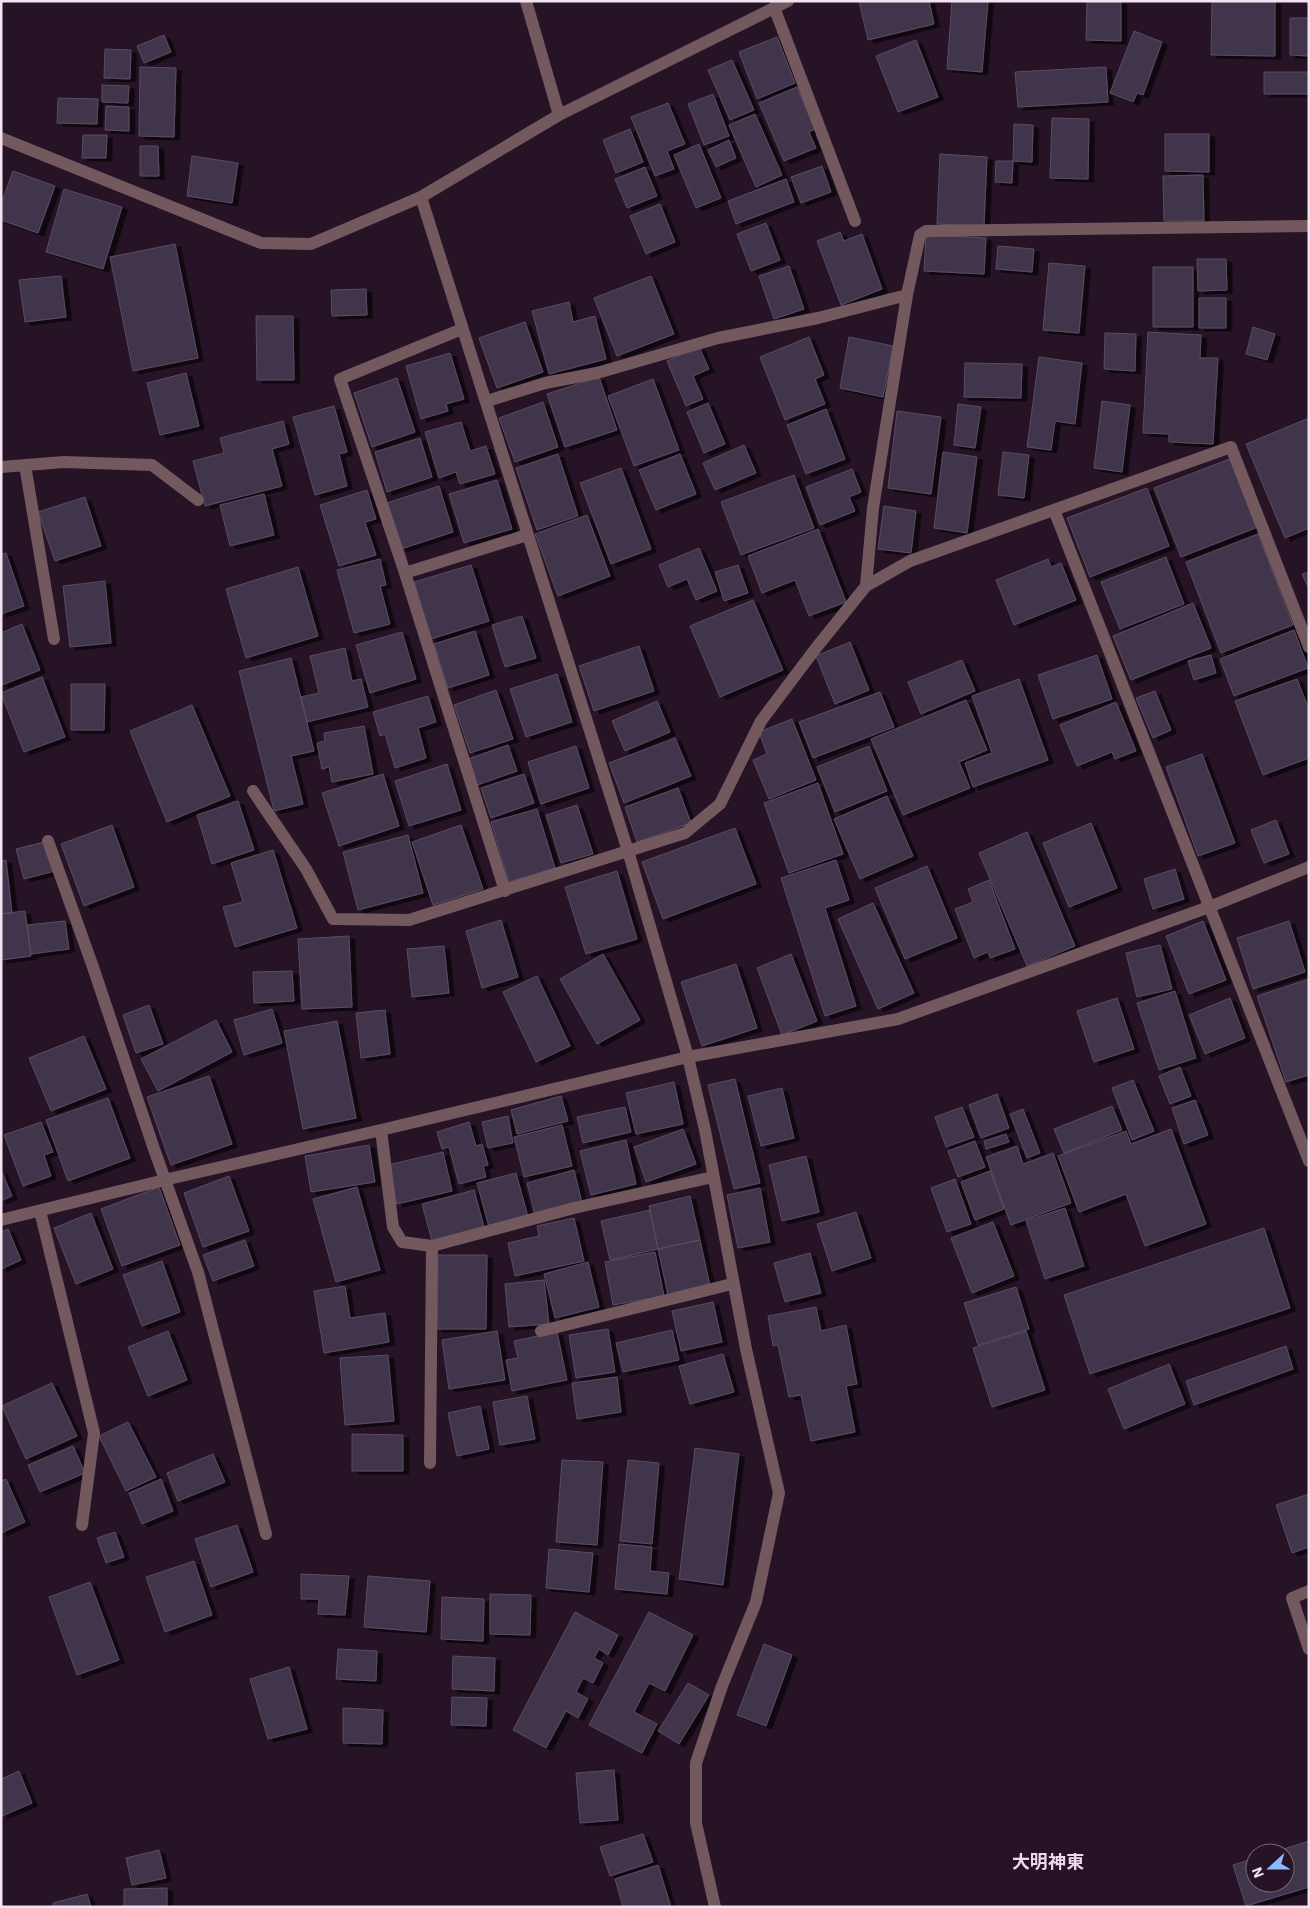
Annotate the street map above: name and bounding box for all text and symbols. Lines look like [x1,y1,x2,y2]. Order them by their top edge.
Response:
north arrow [1245,1843,1295,1893]
district label: 大明神東 [1012,1850,1084,1873]
text: N [1248,1865,1268,1881]

